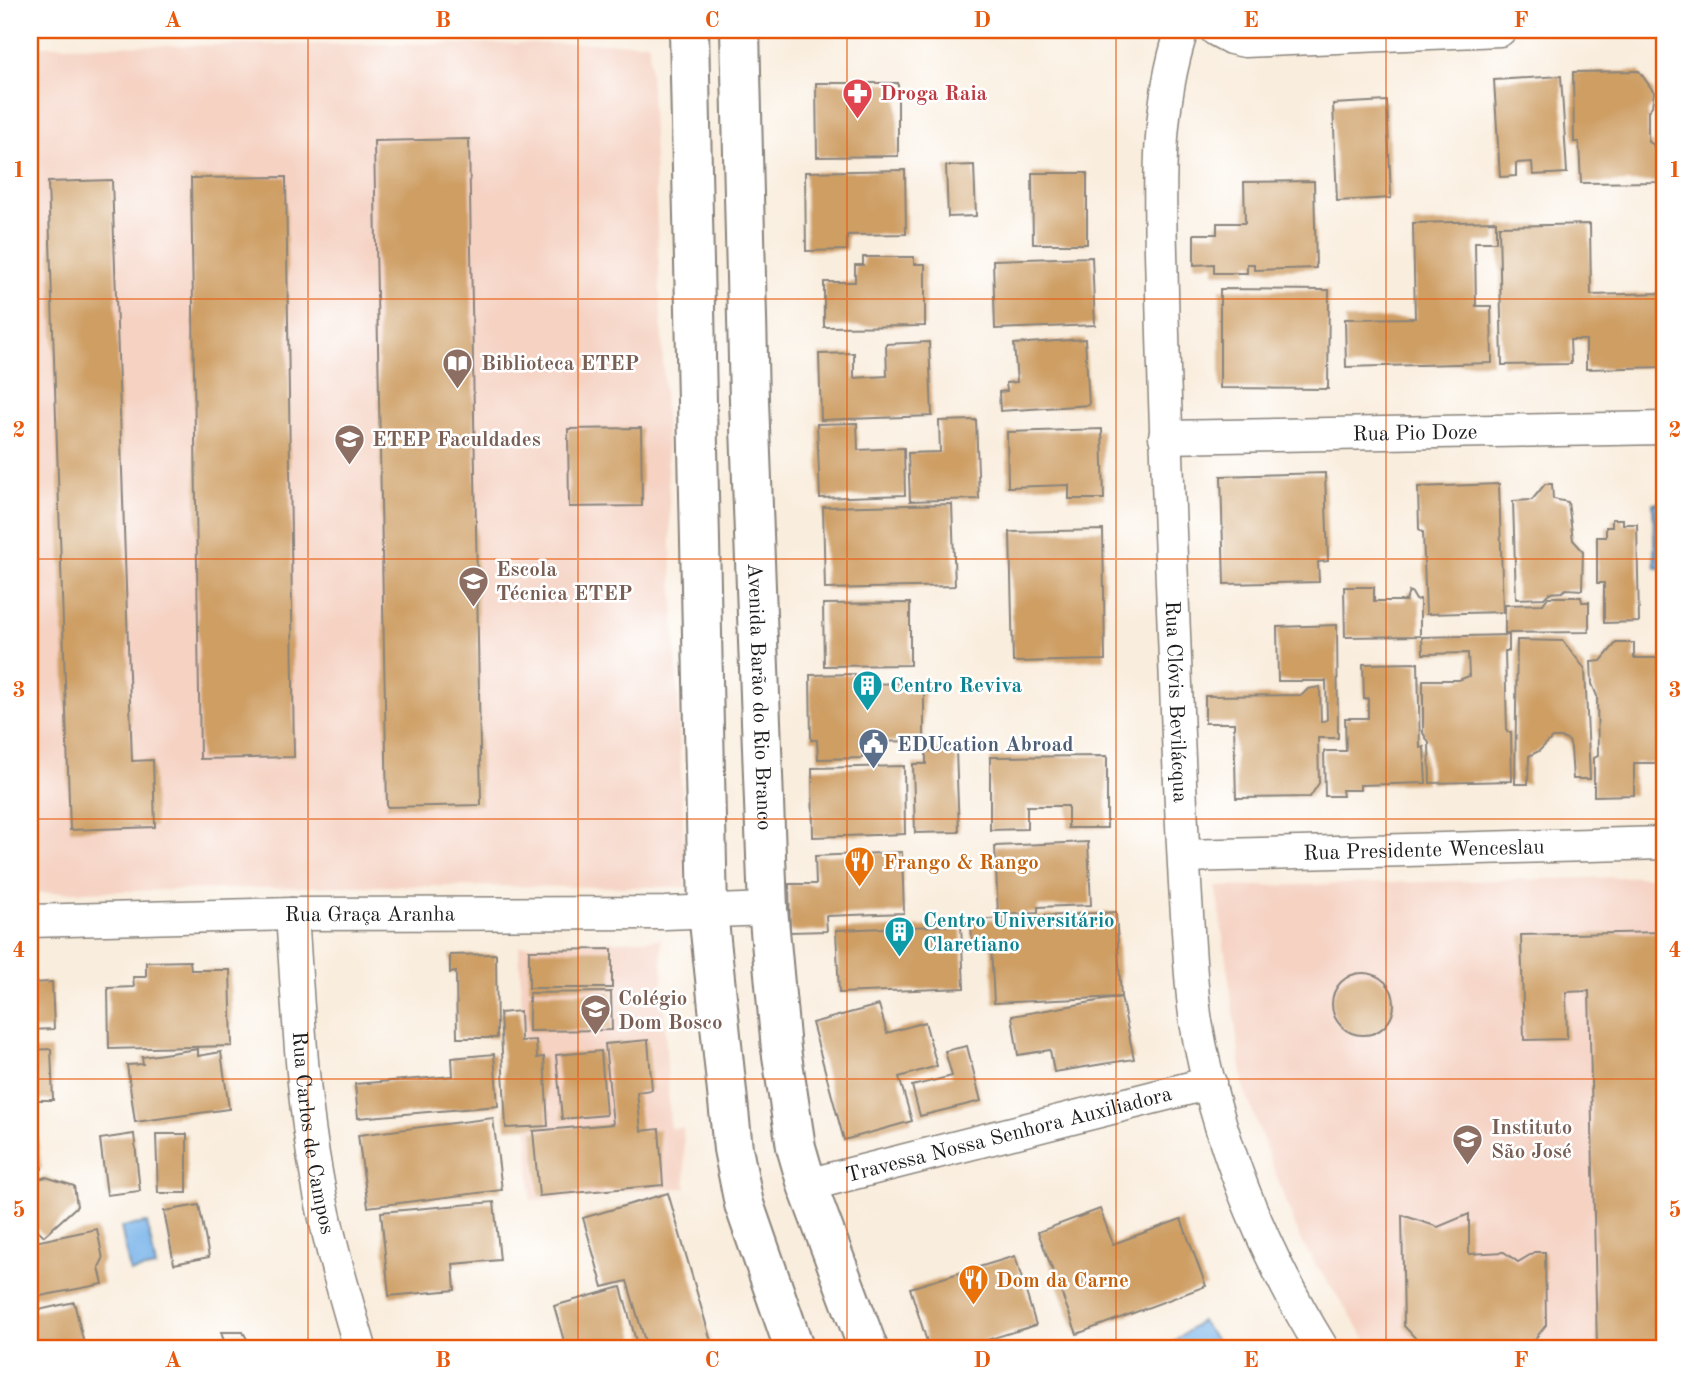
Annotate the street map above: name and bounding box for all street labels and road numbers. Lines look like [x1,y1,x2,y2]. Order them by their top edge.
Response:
street label: Rua Pio Doze [1353,422,1477,446]
street label: Avenida Barão do Rio Branco [743,563,774,831]
street label: Rua Clóvis Bevilácqua [1161,600,1190,803]
street label: Rua Presidente Wenceslau [1303,837,1545,865]
street label: Rua Graça Aranha [285,905,455,926]
street label: Rua Carlos de Campos [288,1031,337,1237]
street label: Travessa Nossa Senhora Auxiliadora [844,1084,1174,1187]

